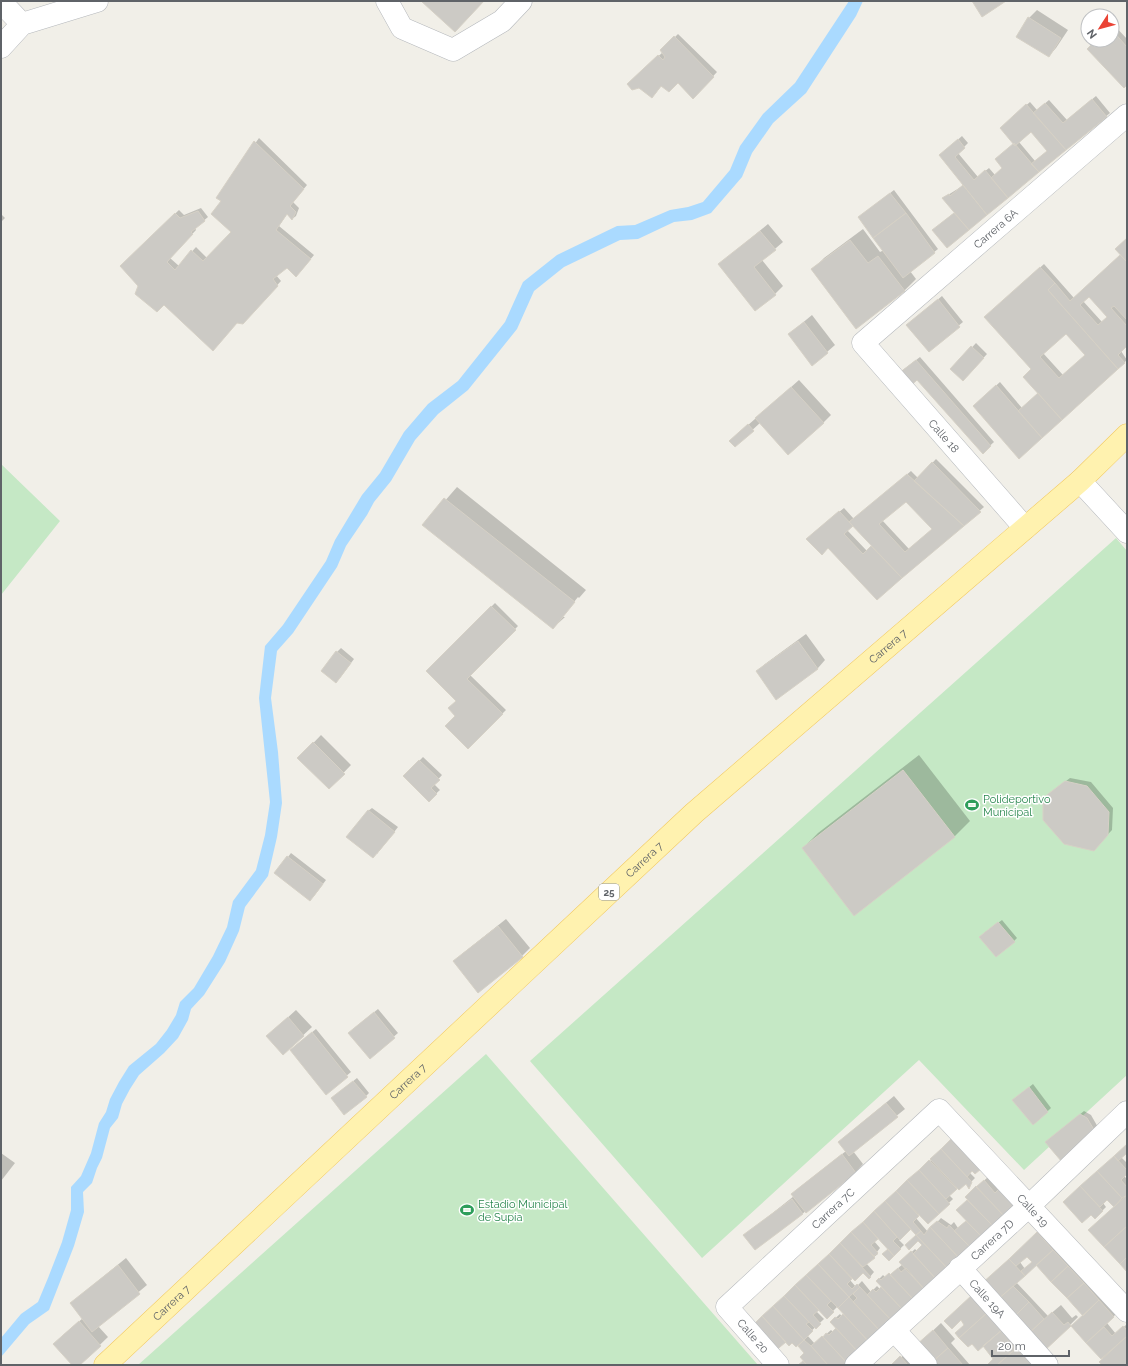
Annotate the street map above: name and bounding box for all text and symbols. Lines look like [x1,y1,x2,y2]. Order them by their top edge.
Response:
north arrow [1080,8,1120,48]
text: N [1085,26,1100,41]
street label: Carrera 6A [971,206,1021,252]
street label: Calle 18 [926,417,962,456]
street label: Carrera 7 [867,627,910,667]
place label: Polideportivo Municipal [983,793,1051,819]
sports icon: Polideportivo Municipal [964,797,980,813]
street label: Carrera 7 [623,839,666,881]
road number: 25 [599,884,619,900]
street label: Carrera 7 [387,1061,430,1102]
street label: Carrera 7C [809,1185,858,1232]
street label: Calle 19 [1014,1192,1051,1230]
place label: Estadio Municipal de Supía [478,1198,567,1224]
sports icon: Estadio Municipal de Supía [459,1202,475,1218]
street label: Carrera 7D [968,1217,1017,1263]
street label: Calle 19A [966,1277,1008,1321]
street label: Carrera 7 [150,1283,193,1324]
street label: Calle 20 [734,1316,771,1356]
scale bar [992,1332,1069,1358]
text: 20 m [998,1339,1026,1353]

